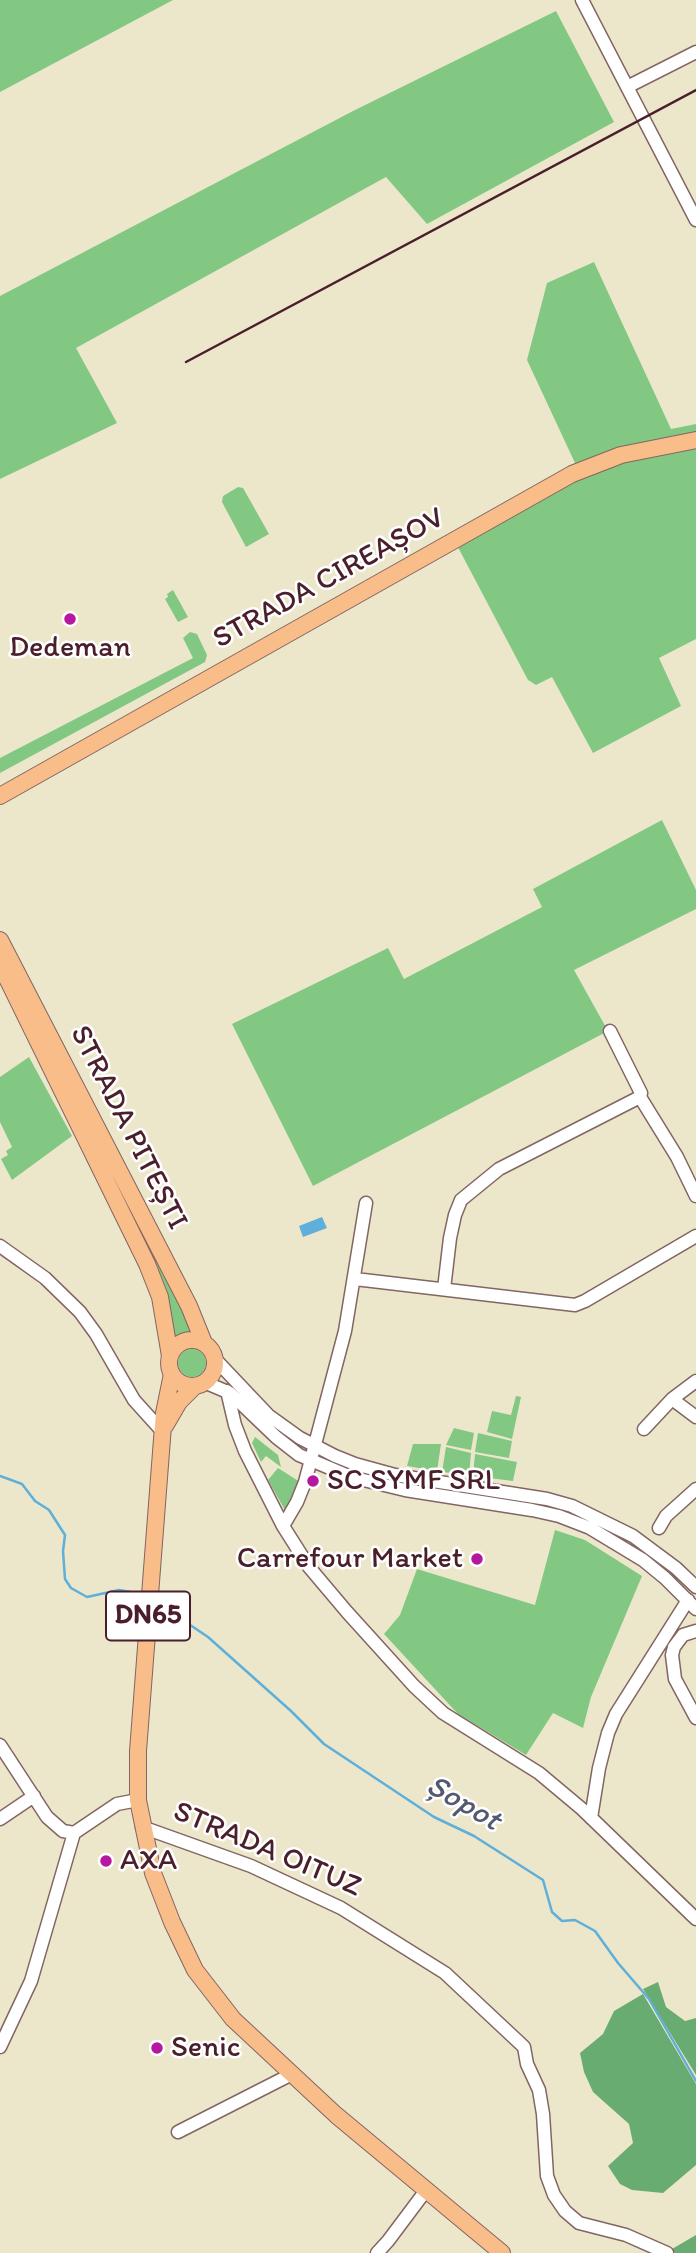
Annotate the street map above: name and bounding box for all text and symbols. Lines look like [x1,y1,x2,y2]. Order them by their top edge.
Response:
street label: STRADA CIREAȘOV [207,501,451,657]
marker: Dedeman [62,611,78,627]
place label: Dedeman [9,630,131,666]
street label: STRADA PITEȘTI [61,1020,195,1236]
place label: SC SYMF SRL [327,1463,500,1499]
marker: SC SYMF SRL [305,1473,321,1489]
place label: Carrefour Market [237,1541,463,1577]
marker: Carrefour Market [469,1551,485,1567]
road number: DN65 [106,1592,190,1640]
water label: Șopot [419,1767,507,1841]
street label: STRADA OITUZ [168,1794,366,1906]
place label: AXA [120,1843,177,1879]
marker: AXA [98,1853,114,1869]
place label: Senic [171,2030,240,2066]
marker: Senic [149,2040,165,2056]

